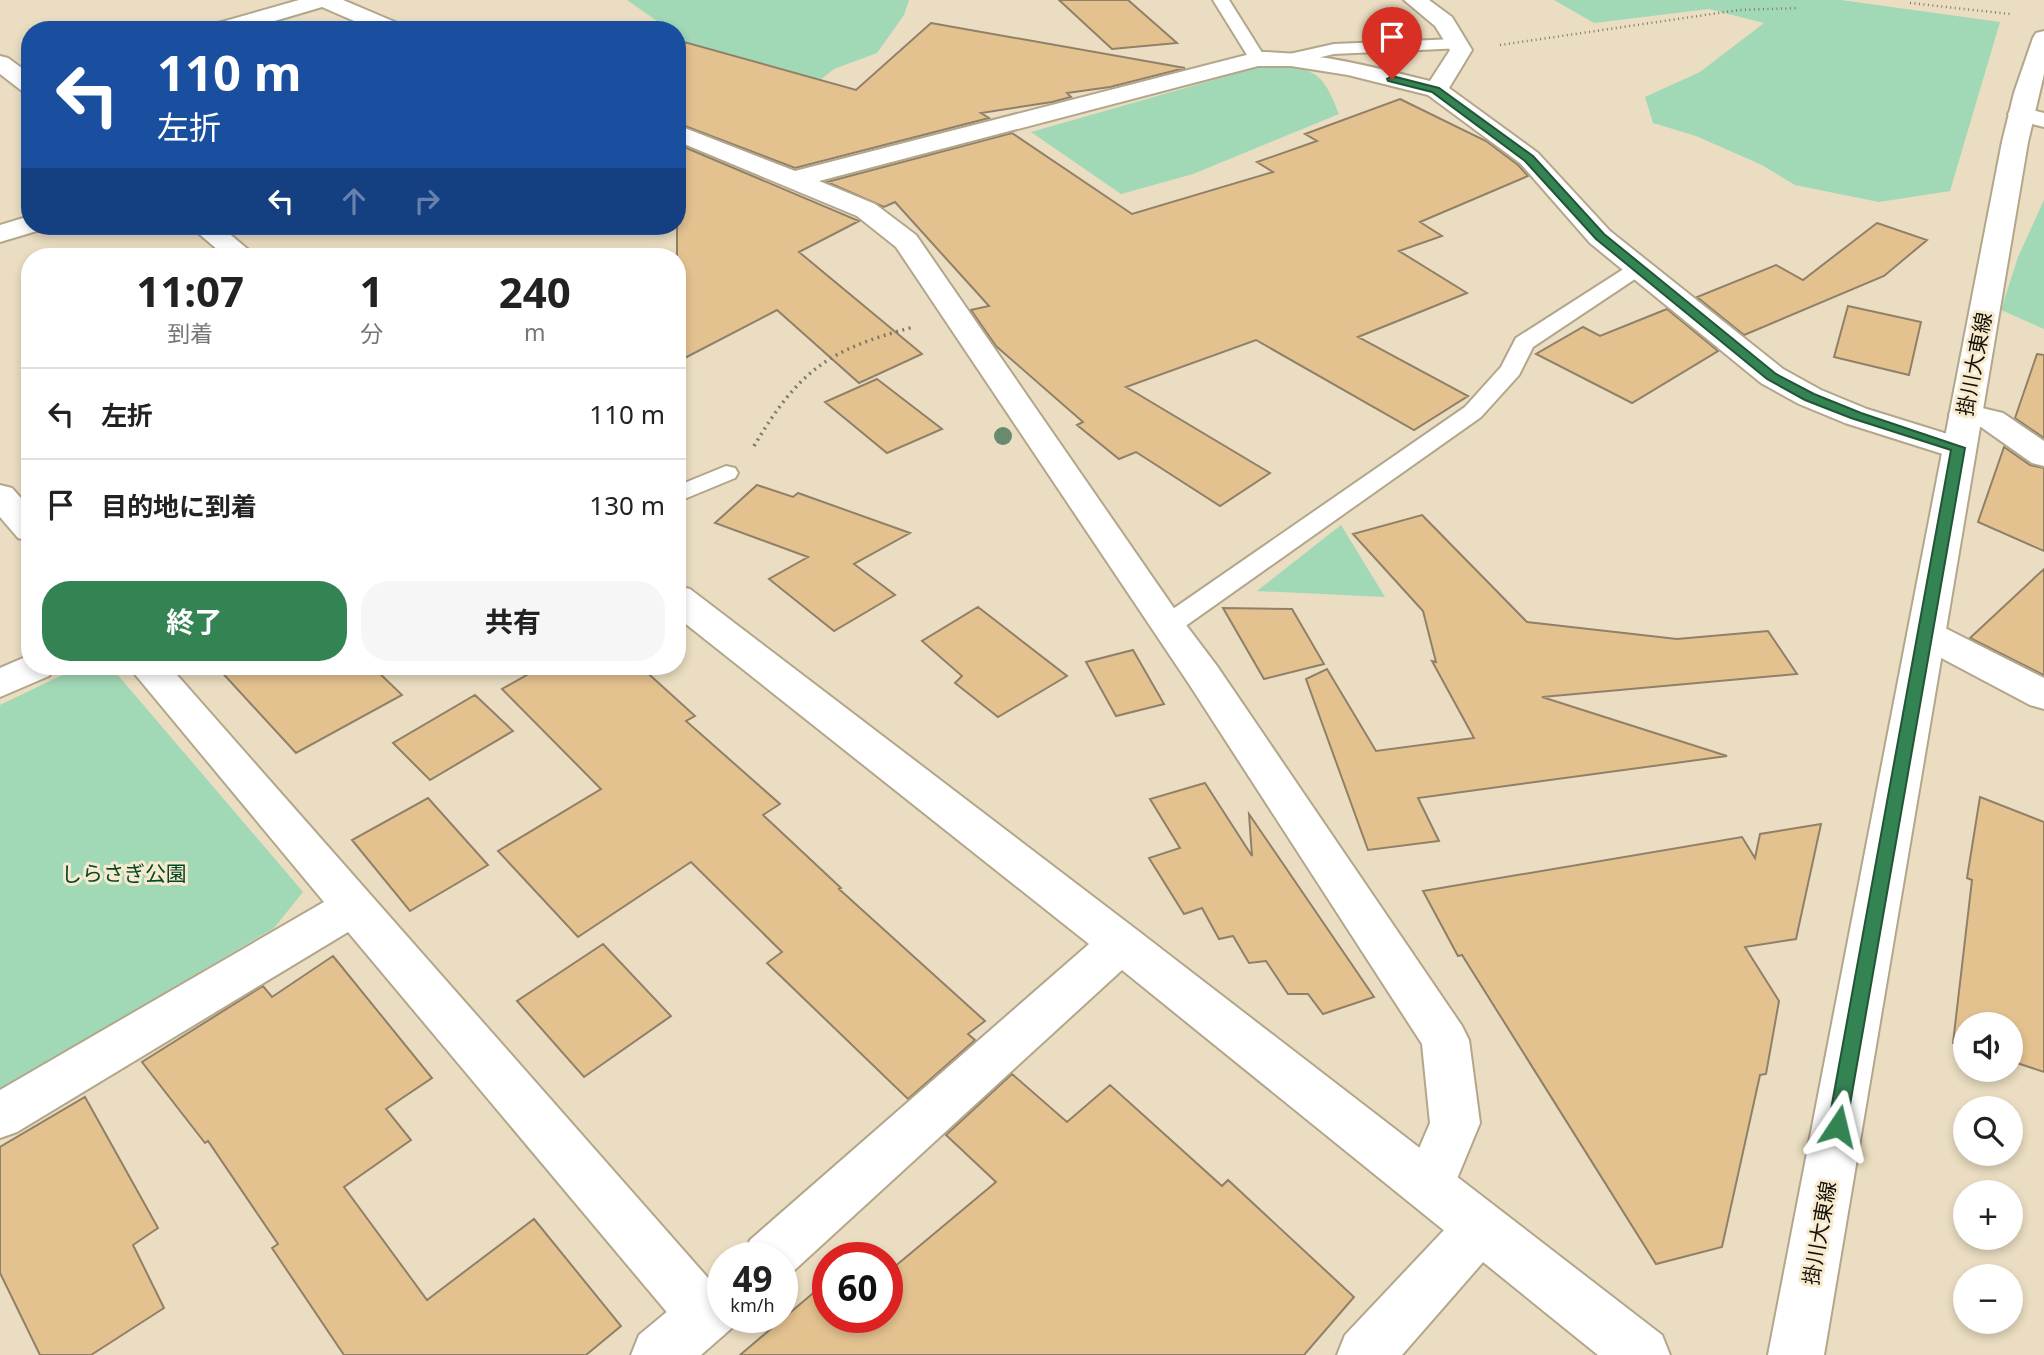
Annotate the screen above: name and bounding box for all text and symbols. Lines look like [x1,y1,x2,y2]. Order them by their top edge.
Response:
pin [1362,7,1422,79]
icon: arrive [1373,18,1411,56]
text: 110 m [157,39,302,105]
icon: left [42,49,133,140]
text: 左折 [157,105,221,148]
icon: left [262,182,300,220]
icon: ahead [335,182,373,220]
icon: right [408,182,446,220]
text: 11:07 [136,262,244,319]
text: 1 [359,262,383,319]
text: 240 [499,263,571,320]
street label: 掛川大東線 [1950,310,1998,418]
text: m [524,316,545,348]
text: 到着 [167,317,213,349]
text: 分 [360,317,383,349]
icon: left [42,395,80,433]
text: 110 m [589,396,665,432]
text: 左折 [101,397,153,433]
icon: arrive [42,486,80,524]
text: 130 m [589,487,665,523]
text: 目的地に到着 [101,488,257,524]
button: 終了 [42,581,347,661]
button: 共有 [361,581,665,661]
park label: しらさぎ公園 [61,859,187,887]
map controls [1953,1012,2023,1334]
button: sound [1953,1012,2023,1082]
position arrow [1801,1089,1875,1163]
button: search [1953,1096,2023,1166]
street label: 掛川大東線 [1796,1179,1842,1287]
button: + [1953,1180,2023,1250]
speed limit sign: 60 [812,1242,903,1333]
text: 49 [732,1255,773,1302]
button: − [1953,1264,2023,1334]
text: km/h [730,1293,775,1317]

